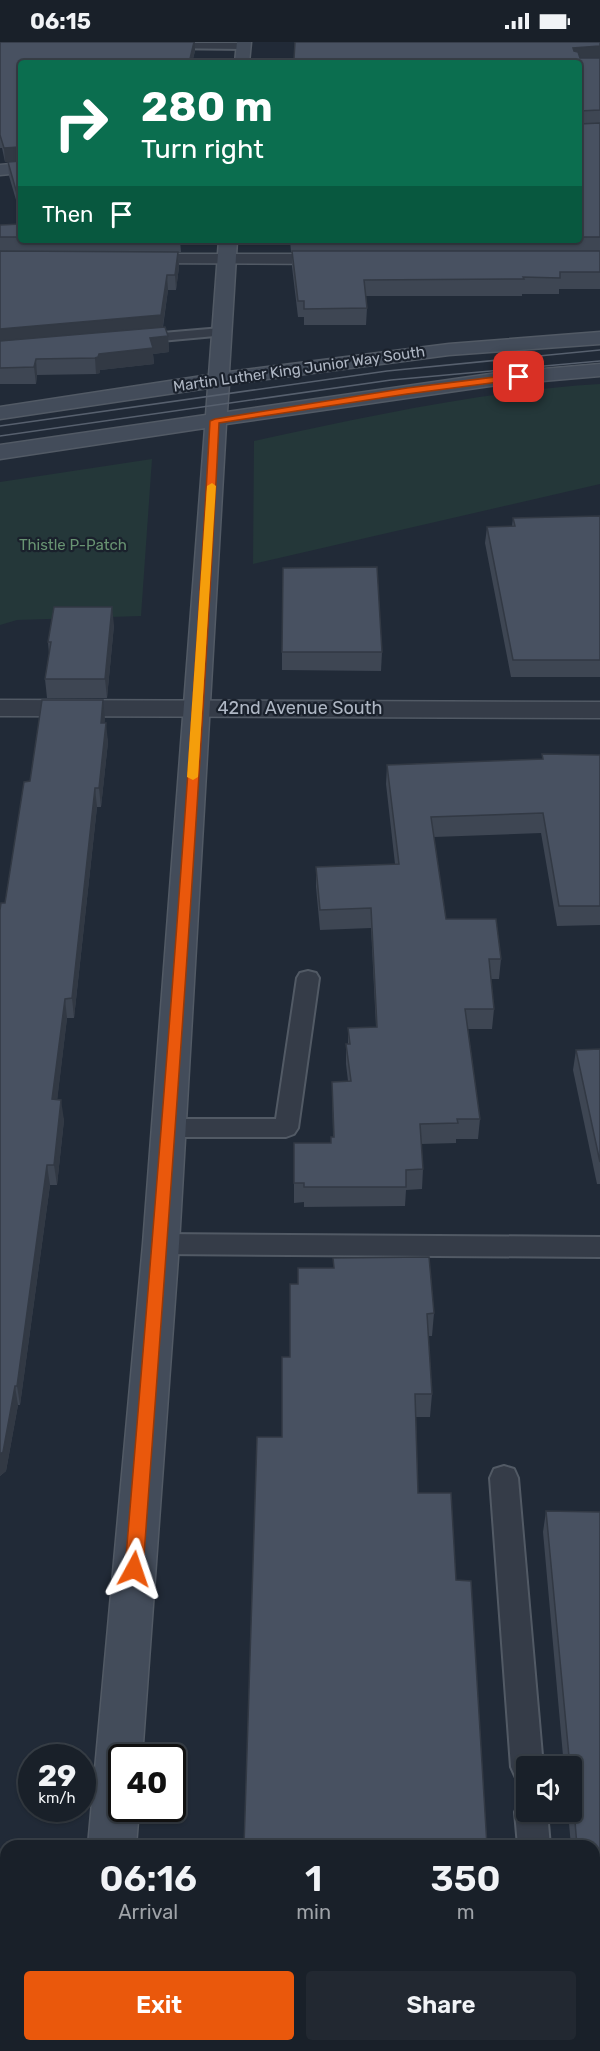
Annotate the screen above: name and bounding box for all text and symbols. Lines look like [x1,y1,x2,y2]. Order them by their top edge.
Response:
text: 06:15 [30,8,91,35]
text: 280 m [141,82,273,132]
icon: right [42,84,120,162]
text: Turn right [141,133,264,165]
icon: arrive [105,198,138,231]
text: Then [42,201,93,228]
street label: Martin Luther King Junior Way South [172,342,426,396]
pin [493,351,544,402]
icon: arrive [502,360,535,393]
park label: Thistle P-Patch [19,536,127,554]
street label: 42nd Avenue South [217,697,383,719]
position arrow [102,1537,166,1601]
speed limit sign: 40 [108,1744,186,1822]
map controls [516,1756,582,1822]
button: sound [516,1756,582,1822]
text: 29 [38,1758,76,1794]
text: km/h [38,1789,76,1807]
text: 06:16 [99,1857,197,1900]
text: 1 [305,1857,322,1900]
text: 350 [431,1857,501,1900]
text: Arrival [118,1900,178,1924]
text: min [296,1900,331,1924]
text: m [457,1900,474,1924]
button: Exit [24,1971,294,2040]
button: Share [306,1971,576,2040]

